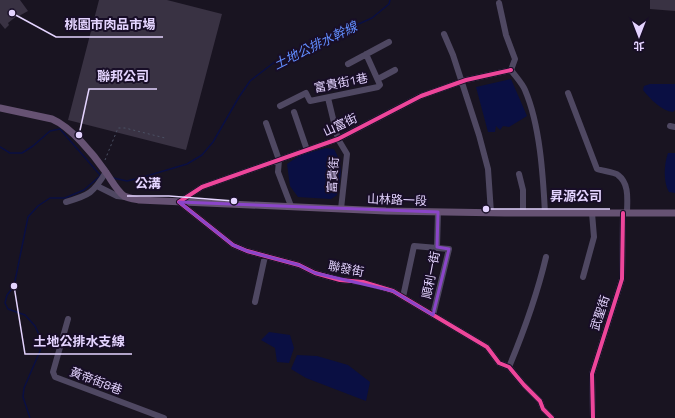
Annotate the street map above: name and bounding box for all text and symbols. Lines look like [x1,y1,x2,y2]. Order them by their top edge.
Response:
callout: 桃園市肉品市場 [56,12,163,37]
text: 桃園市肉品市場 [64,14,156,34]
water label: 土地公排水幹線 [270,15,362,74]
north arrow [619,16,659,56]
text: 北 [634,38,645,54]
callout: 聯邦公司 [89,64,157,89]
text: 聯邦公司 [97,66,149,86]
street label: 富貴街1巷 [312,68,370,97]
street label: 山富街 [319,108,360,141]
street label: 富貴街 [322,156,343,194]
callout: 公溝 [127,171,169,196]
text: 公溝 [135,173,161,193]
callout: 昇源公司 [542,184,610,209]
text: 昇源公司 [550,186,602,206]
street label: 山林路一段 [367,189,427,210]
street label: 順利一街 [417,250,444,300]
street label: 聯發街 [327,256,366,281]
street label: 武聖街 [585,293,614,333]
callout: 土地公排水支線 [25,329,132,354]
text: 土地公排水支線 [33,331,125,351]
street label: 黃帝街8巷 [67,362,125,399]

